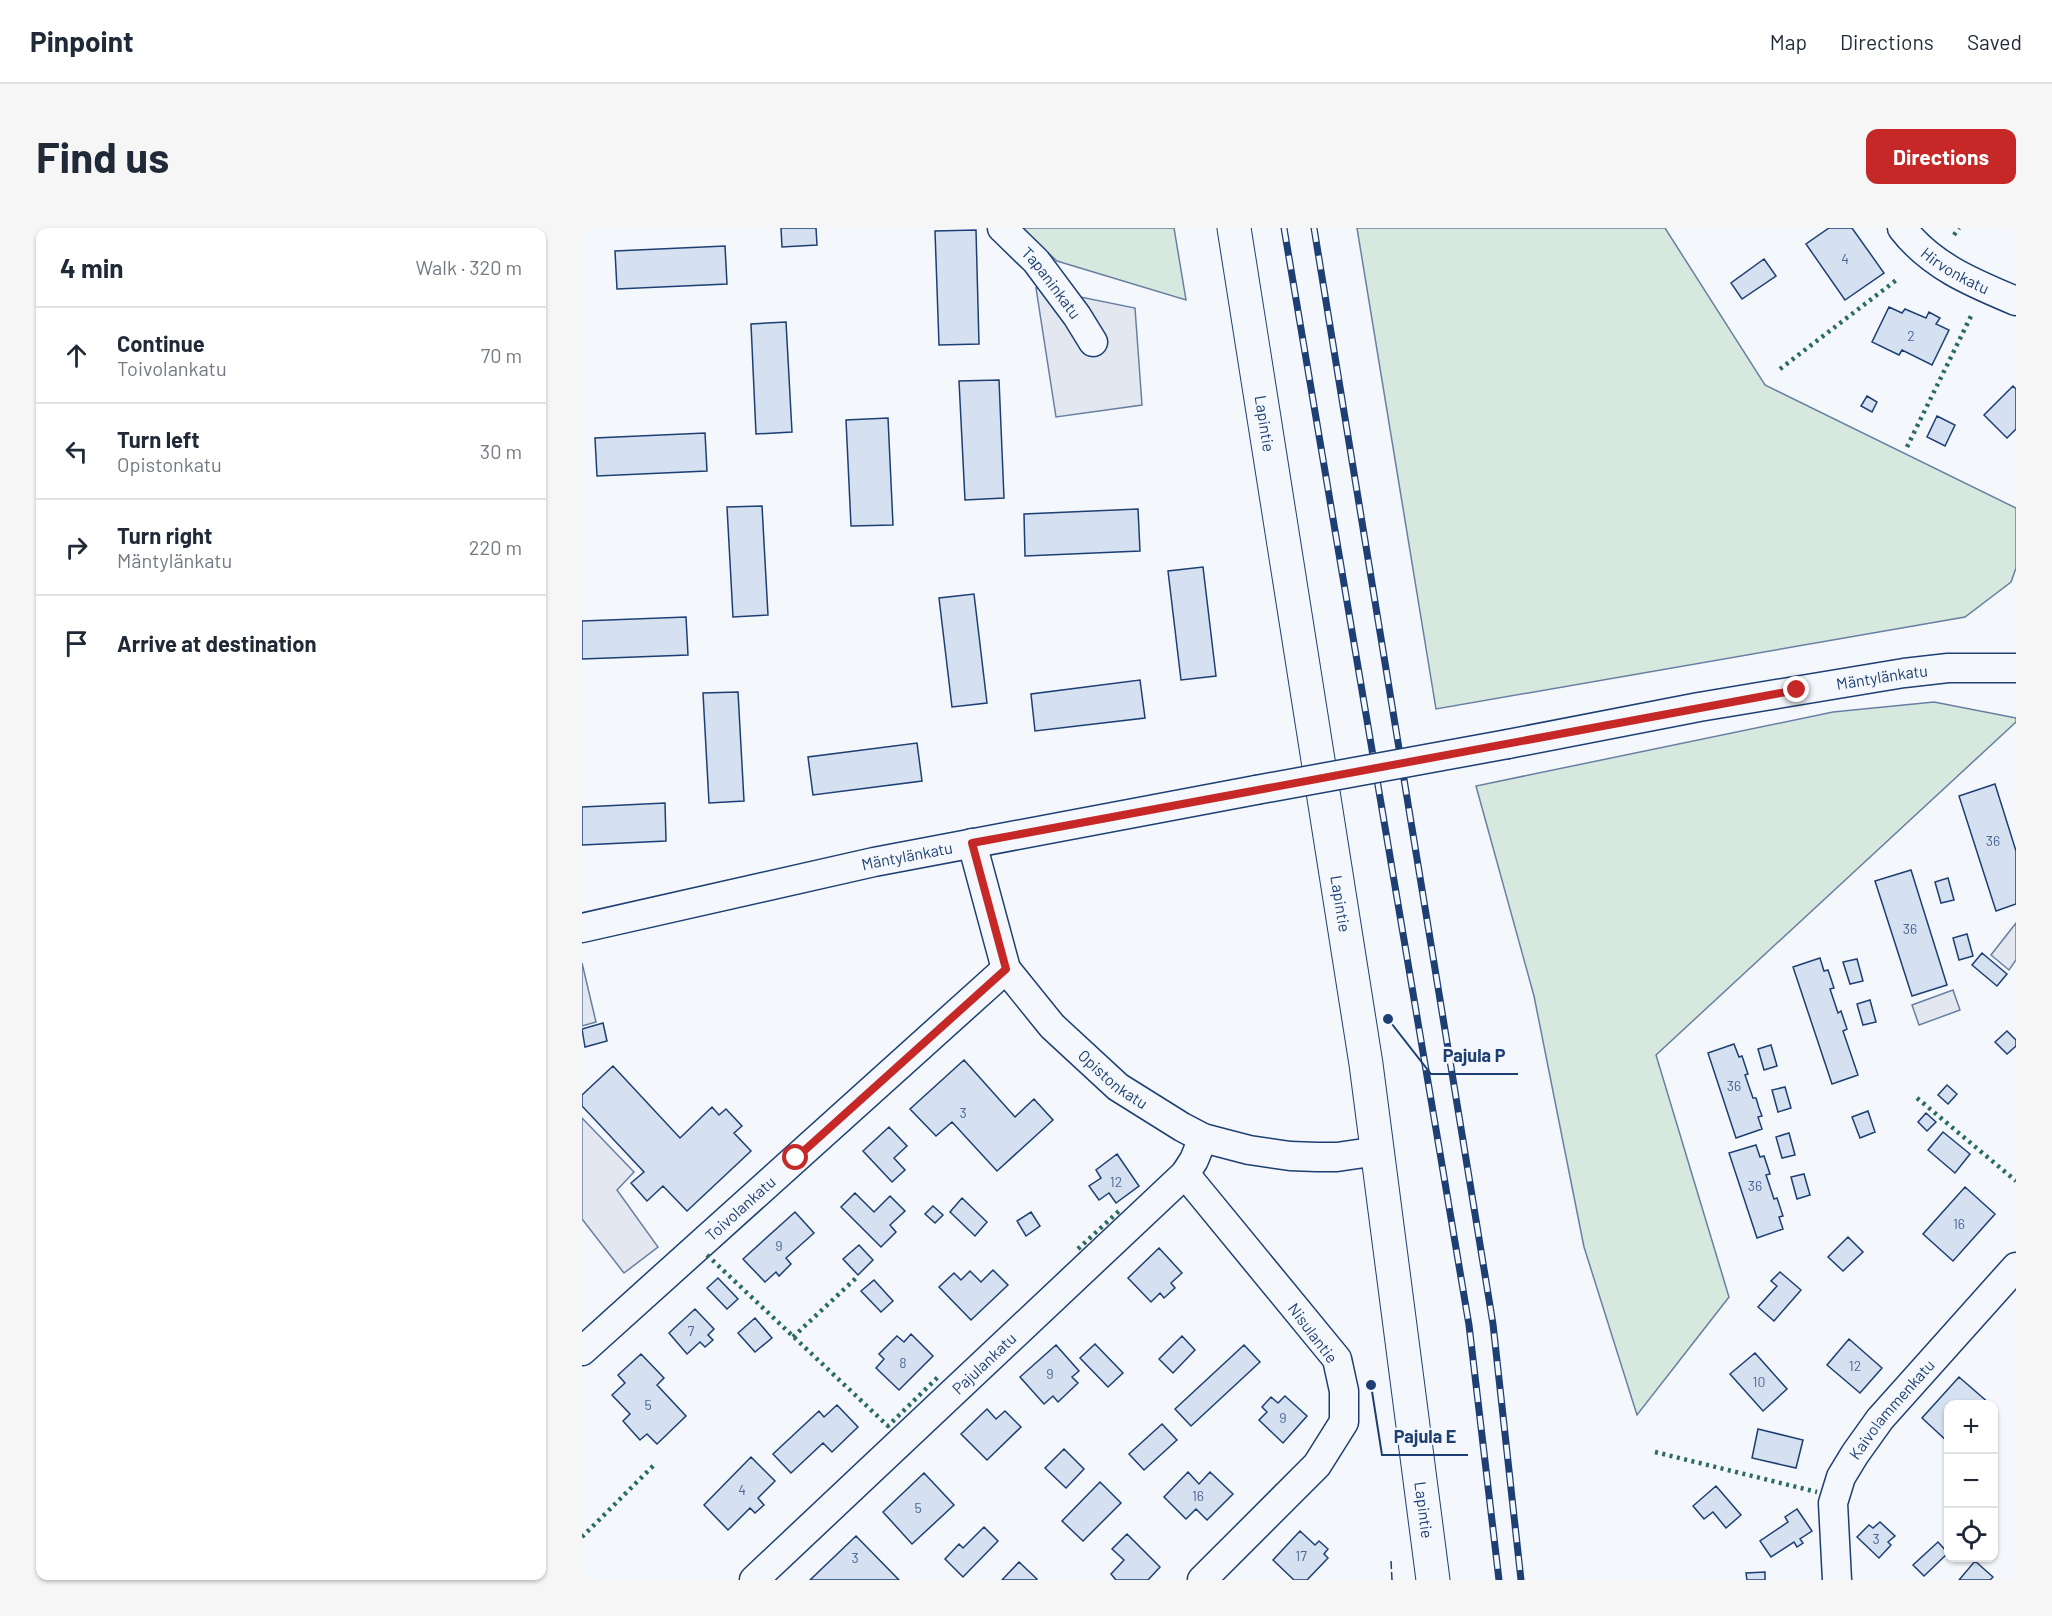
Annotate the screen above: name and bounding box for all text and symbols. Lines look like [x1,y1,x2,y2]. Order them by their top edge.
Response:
text: Pinpoint [30,24,134,58]
text: Map [1770,29,1807,54]
text: Directions [1840,29,1934,54]
text: Saved [1967,29,2022,54]
button: Directions [1866,129,2016,184]
text: Find us [36,131,169,181]
street label: Tapaninkatu [1018,242,1086,322]
street label: Hirvonkatu [1918,243,1992,297]
house number: 4 [1841,250,1849,267]
text: 4 min [60,252,124,283]
text: Walk · 320 m [415,255,522,279]
house number: 2 [1907,327,1915,344]
text: Continue [117,330,205,356]
icon: ahead [60,339,93,372]
text: 70 m [481,343,522,367]
text: Toivolankatu [117,356,227,380]
street label: Lapintie [1252,394,1279,453]
text: Turn left [117,426,200,452]
icon: left [60,435,93,468]
text: 30 m [480,439,522,463]
text: Opistonkatu [117,452,222,476]
text: Turn right [117,522,212,548]
icon: right [60,531,93,564]
text: 220 m [469,535,522,559]
text: Mäntylänkatu [117,548,232,572]
icon: arrive [60,627,93,660]
text: Arrive at destination [117,630,316,656]
street label: Mäntylänkatu [1835,660,1929,693]
route end [1783,676,1809,702]
house number: 36 [1986,832,2000,849]
street label: Mäntylänkatu [860,837,954,874]
street label: Lapintie [1327,874,1355,933]
house number: 36 [1903,920,1917,937]
callout: Pajula P [1431,1038,1518,1074]
text: Pajula P [1443,1044,1506,1066]
street label: Opistonkatu [1075,1045,1152,1112]
house number: 36 [1727,1077,1741,1094]
house number: 3 [959,1104,967,1121]
route start [782,1144,808,1170]
street label: Toivolankatu [701,1172,779,1244]
house number: 12 [1110,1173,1122,1190]
house number: 36 [1748,1177,1762,1194]
house number: 16 [1953,1215,1965,1232]
house number: 9 [775,1237,783,1254]
street label: Nisulantie [1285,1299,1342,1366]
house number: 7 [688,1322,695,1339]
street label: Pajulankatu [948,1328,1020,1398]
house number: 8 [899,1354,907,1371]
street label: Kaivolammenkatu [1844,1355,1938,1463]
house number: 12 [1849,1357,1861,1374]
house number: 9 [1046,1365,1054,1382]
house number: 10 [1753,1373,1765,1390]
house number: 5 [644,1396,652,1413]
map controls [1944,1400,1998,1562]
button: + [1944,1400,1998,1454]
house number: 9 [1279,1409,1287,1426]
callout: Pajula E [1382,1419,1468,1455]
text: Pajula E [1394,1425,1456,1447]
button: − [1944,1454,1998,1508]
street label: Lapintie [1411,1480,1438,1539]
house number: 4 [738,1481,746,1498]
house number: 16 [1192,1487,1204,1504]
house number: 5 [914,1499,922,1516]
button: locate [1944,1508,1998,1562]
house number: 3 [1872,1530,1880,1547]
house number: 17 [1295,1547,1307,1564]
house number: 3 [851,1549,859,1566]

